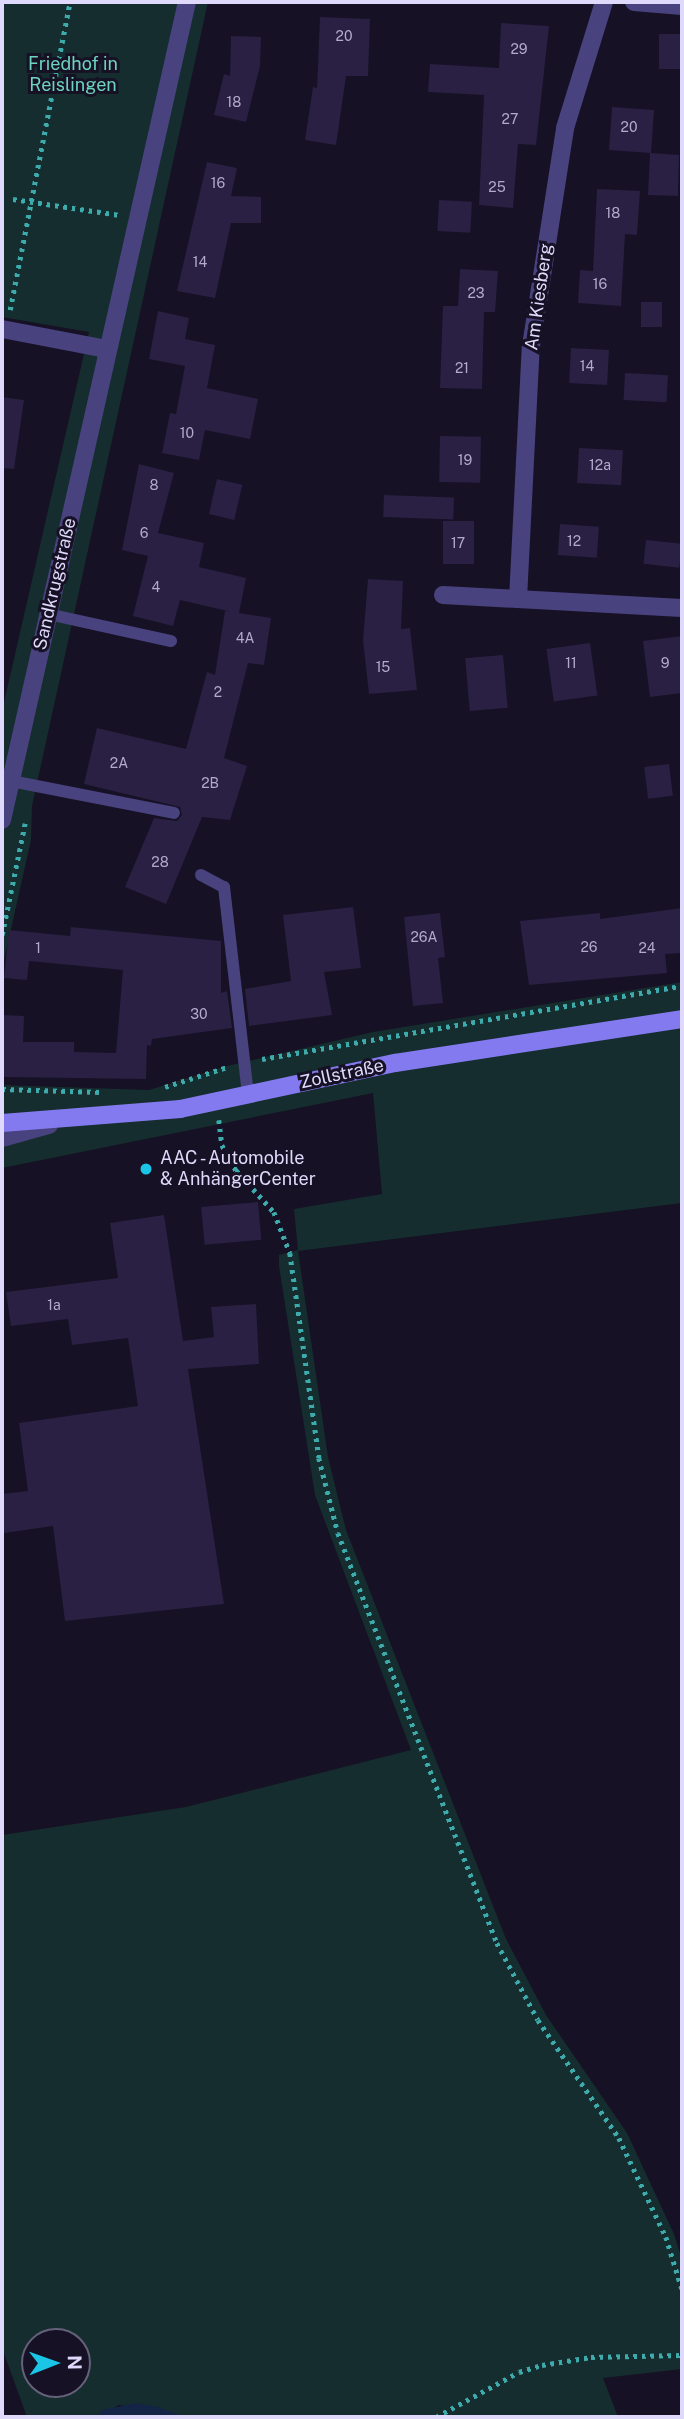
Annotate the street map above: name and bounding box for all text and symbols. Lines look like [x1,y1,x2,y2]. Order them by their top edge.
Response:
house number: 20 [336,28,352,44]
house number: 29 [510,41,528,57]
park label: Friedhof in Reislingen [28,54,118,96]
house number: 18 [227,94,241,110]
house number: 27 [502,111,518,127]
house number: 20 [621,119,637,135]
house number: 16 [211,175,225,191]
house number: 25 [488,179,506,195]
house number: 18 [606,205,620,221]
street label: Am Kiesberg [521,242,557,352]
house number: 14 [193,254,207,270]
house number: 16 [593,276,607,292]
house number: 23 [467,285,485,301]
house number: 14 [580,358,594,374]
house number: 21 [455,360,469,376]
house number: 10 [180,425,194,441]
house number: 19 [458,452,472,468]
house number: 12a [589,457,611,473]
house number: 8 [149,477,159,493]
street label: Sandkrugstraße [29,516,81,652]
house number: 6 [140,525,148,541]
house number: 12 [567,533,581,549]
house number: 17 [451,535,465,551]
house number: 4 [152,579,160,595]
house number: 4A [236,630,254,646]
house number: 11 [565,655,577,671]
house number: 9 [661,655,669,671]
house number: 15 [376,659,390,675]
house number: 2 [214,684,222,700]
house number: 2A [110,755,128,771]
house number: 2B [201,775,219,791]
house number: 28 [151,854,169,870]
house number: 26A [411,929,437,945]
house number: 26 [580,939,598,955]
house number: 1 [35,940,41,956]
house number: 24 [638,940,656,956]
house number: 30 [190,1006,208,1022]
street label: Zollstraße [298,1055,386,1093]
place label: AAC - Automobile & AnhängerCenter [160,1148,316,1190]
marker: AAC - Automobile & AnhängerCenter [138,1161,154,1177]
house number: 1a [47,1297,61,1313]
north arrow [21,2328,91,2398]
text: N [64,2355,86,2370]

